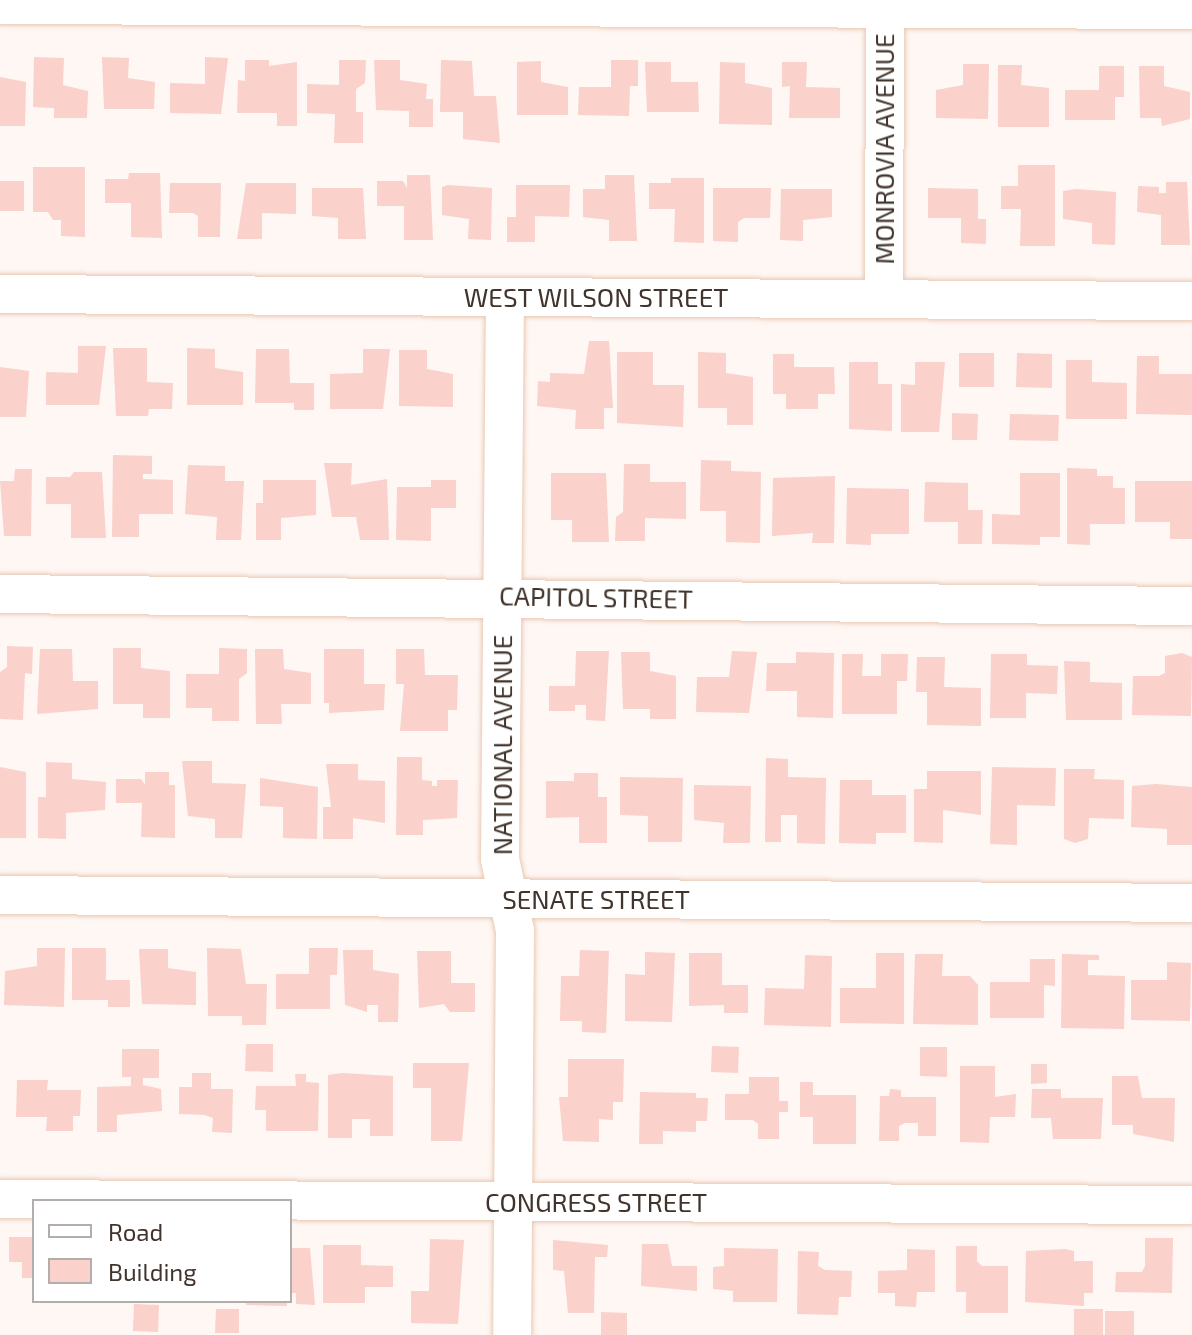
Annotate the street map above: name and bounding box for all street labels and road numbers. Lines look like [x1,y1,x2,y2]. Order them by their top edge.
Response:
street label: MONROVIA AVENUE [868,33,900,265]
street label: WEST WILSON STREET [463,281,729,313]
street label: CAPITOL STREET [499,580,693,614]
street label: NATIONAL AVENUE [486,634,518,856]
street label: SENATE STREET [502,883,690,915]
street label: CONGRESS STREET [485,1186,707,1218]

